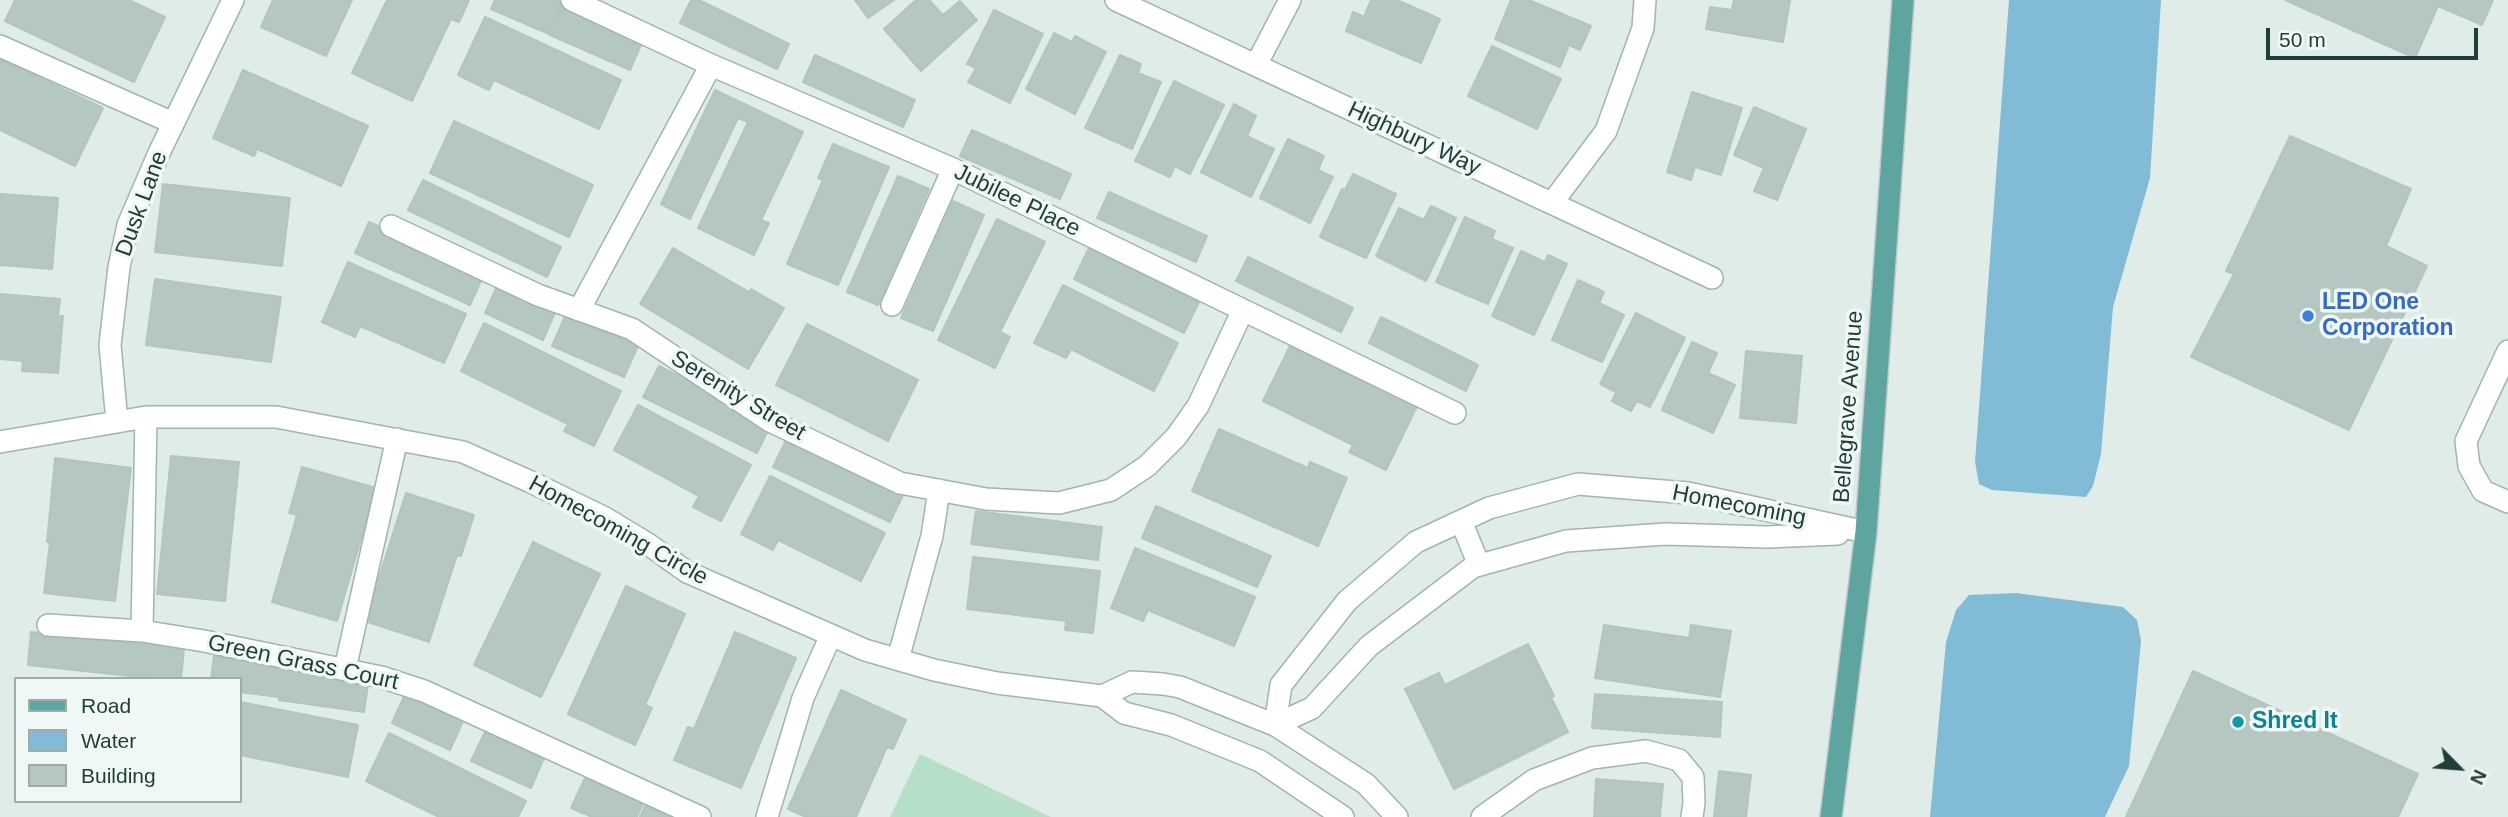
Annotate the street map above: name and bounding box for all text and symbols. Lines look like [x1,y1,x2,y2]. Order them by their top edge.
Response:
scale bar [2270,14,2482,58]
text: 50 m [2279,28,2326,51]
street label: Highbury Way [1343,96,1485,182]
street label: Dusk Lane [110,148,174,260]
street label: Jubilee Place [949,159,1085,243]
place label: LED One Corporation [2322,289,2454,343]
marker: LED One Corporation [2300,308,2316,324]
street label: Bellegrave Avenue [1829,310,1869,504]
street label: Serenity Street [666,345,810,447]
street label: Homecoming Circle [524,470,712,592]
street label: Homecoming [1670,480,1808,532]
street label: Green Grass Court [205,629,401,697]
legend [14,677,242,803]
text: Road [81,694,131,717]
place label: Shred It [2252,708,2338,736]
marker: Shred It [2230,714,2246,730]
text: Water [81,729,136,752]
north arrow [2424,733,2494,803]
text: Building [81,764,156,787]
text: N [2466,766,2491,788]

